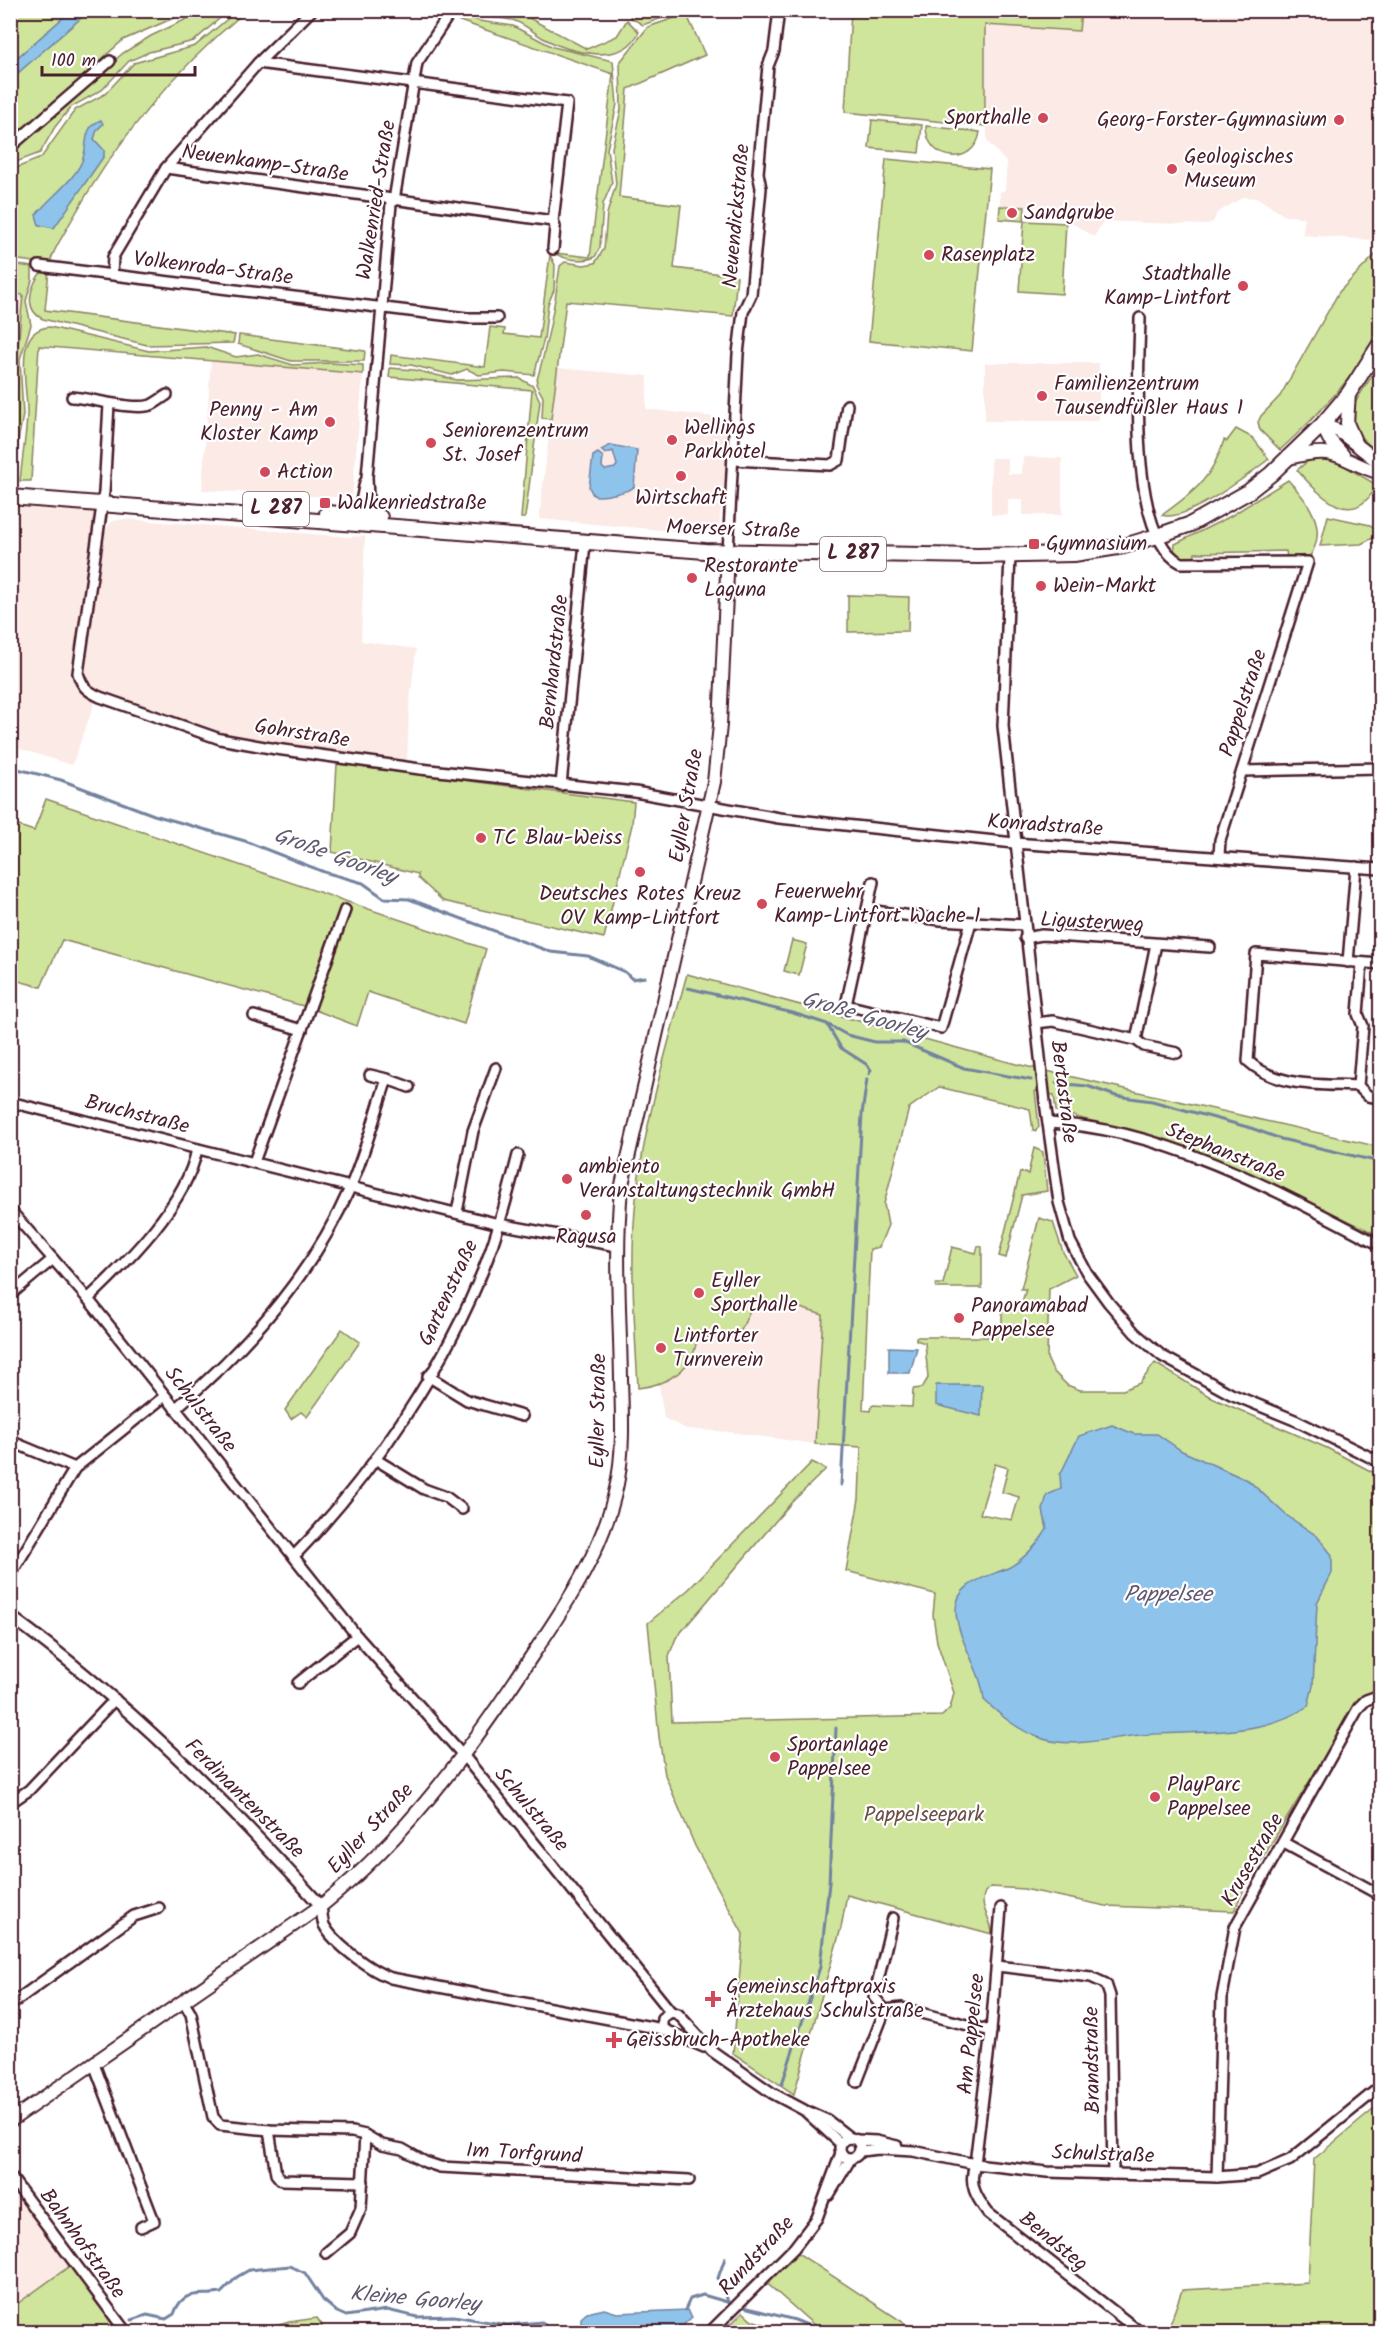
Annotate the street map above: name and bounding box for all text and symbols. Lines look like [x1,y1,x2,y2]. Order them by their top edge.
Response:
scale bar [42,39,195,77]
text: 100 m [51,47,96,76]
place label: Sporthalle [944,102,1032,135]
place label: Georg-Forster-Gymnasium [1097,104,1327,137]
marker: Sporthalle [1036,111,1050,125]
marker: Georg-Forster-Gymnasium [1332,113,1346,127]
street label: Walkenried-Straße [348,117,406,282]
street label: Neuenkamp-Straße [179,136,351,192]
place label: Geologisches Museum [1184,141,1293,198]
street label: Neuendickstraße [714,142,760,290]
marker: Geologisches Museum [1165,162,1179,176]
place label: Sandgrube [1024,197,1115,230]
marker: Sandgrube [1005,206,1019,220]
place label: Rasenplatz [941,239,1035,272]
street label: Volkenroda-Straße [131,243,295,295]
marker: Rasenplatz [922,248,936,262]
place label: Stadthalle Kamp-Lintfort [1104,258,1232,315]
marker: Stadthalle Kamp-Lintfort [1236,279,1250,293]
place label: Familienzentrum Tausendfüßler Haus 1 [1054,368,1243,425]
marker: Familienzentrum Tausendfüßler Haus 1 [1035,389,1049,403]
place label: Penny - Am Kloster Kamp [200,394,318,451]
place label: Wellings Parkhotel [684,412,766,469]
marker: Penny - Am Kloster Kamp [323,415,337,429]
place label: Seniorenzentrum St. Josef [443,415,589,472]
marker: Wellings Parkhotel [665,433,679,447]
marker: Seniorenzentrum St. Josef [424,436,438,450]
place label: Action [277,456,333,489]
marker: Action [258,465,272,479]
marker: Wirtschaft [674,469,688,483]
place label: Wirtschaft [635,482,728,515]
place label: Walkenriedstraße [337,487,487,520]
road number: L 287 [243,492,309,526]
marker: Walkenriedstraße [318,496,332,510]
street label: Moerser Straße [665,511,801,549]
place label: Gymnasium [1046,528,1147,561]
road number: L 287 [820,537,886,571]
marker: Gymnasium [1027,537,1041,551]
place label: Restorante Laguna [704,550,798,607]
place label: Wein-Markt [1053,570,1157,603]
marker: Restorante Laguna [685,571,699,585]
marker: Wein-Markt [1034,579,1048,593]
street label: Bernhardstraße [532,593,579,731]
street label: Pappelstraße [1211,644,1277,761]
street label: Gohrstraße [252,710,353,758]
street label: Eyller Straße [661,746,713,866]
street label: Konradstraße [986,805,1105,847]
water label: Große Goorley [269,819,405,897]
place label: TC Blau-Weiss [493,822,622,855]
marker: TC Blau-Weiss [474,831,488,845]
marker: Deutsches Rotes Kreuz OV Kamp-Lintfort [633,865,647,879]
place label: Feuerwehr Kamp-Lintfort Wache 1 [774,876,981,933]
place label: Deutsches Rotes Kreuz OV Kamp-Lintfort [539,878,741,935]
marker: Feuerwehr Kamp-Lintfort Wache 1 [755,897,769,911]
street label: Ligusterweg [1039,904,1145,942]
water label: Große Goorley [797,982,934,1053]
street label: Bertastraße [1040,1039,1086,1146]
street label: Bruchstraße [81,1086,193,1144]
street label: Stephanstraße [1160,1114,1290,1192]
place label: ambiento Veranstaltungstechnik GmbH [579,1151,835,1208]
marker: ambiento Veranstaltungstechnik GmbH [560,1172,574,1186]
marker: Ragusa [579,1208,593,1222]
place label: Ragusa [556,1221,616,1254]
street label: Gartenstraße [410,1234,488,1352]
place label: Eyller Sporthalle [711,1265,798,1322]
marker: Eyller Sporthalle [692,1286,706,1300]
place label: Panoramabad Pappelsee [971,1290,1088,1347]
marker: Panoramabad Pappelsee [952,1311,966,1325]
place label: Lintforter Turnverein [673,1320,763,1377]
marker: Lintforter Turnverein [654,1341,668,1355]
street label: Eyller Straße [581,1353,617,1469]
street label: Schulstraße [155,1359,245,1461]
water label: Pappelsee [1124,1578,1214,1613]
place label: Sportanlage Pappelsee [787,1729,889,1786]
street label: Ferdinantenstraße [176,1731,312,1867]
marker: Sportanlage Pappelsee [768,1750,782,1764]
street label: Schulstraße [485,1760,577,1860]
place label: PlayParc Pappelsee [1167,1769,1251,1826]
street label: Eyller Straße [320,1775,423,1882]
marker: PlayParc Pappelsee [1148,1790,1162,1804]
park label: Pappelseepark [864,1799,984,1832]
street label: Krusestraße [1213,1806,1293,1913]
place label: Gemeinschaftpraxis Ärztehaus Schulstraße [726,1971,924,2028]
street label: Am Pappelsee [949,1971,995,2096]
marker: Gemeinschaftpraxis Ärztehaus Schulstraße [704,1990,722,2008]
street label: Brandstraße [1076,2005,1110,2114]
place label: Geissbruch-Apotheke [626,2024,810,2057]
marker: Geissbruch-Apotheke [607,2033,621,2047]
street label: Im Torfgrund [465,2134,583,2174]
street label: Schulstraße [1051,2137,1155,2173]
street label: Bahnhofstraße [30,2182,134,2307]
street label: Bendsteg [1011,2204,1095,2280]
street label: Rundstraße [711,2208,803,2304]
water label: Kleine Goorley [349,2277,485,2323]

